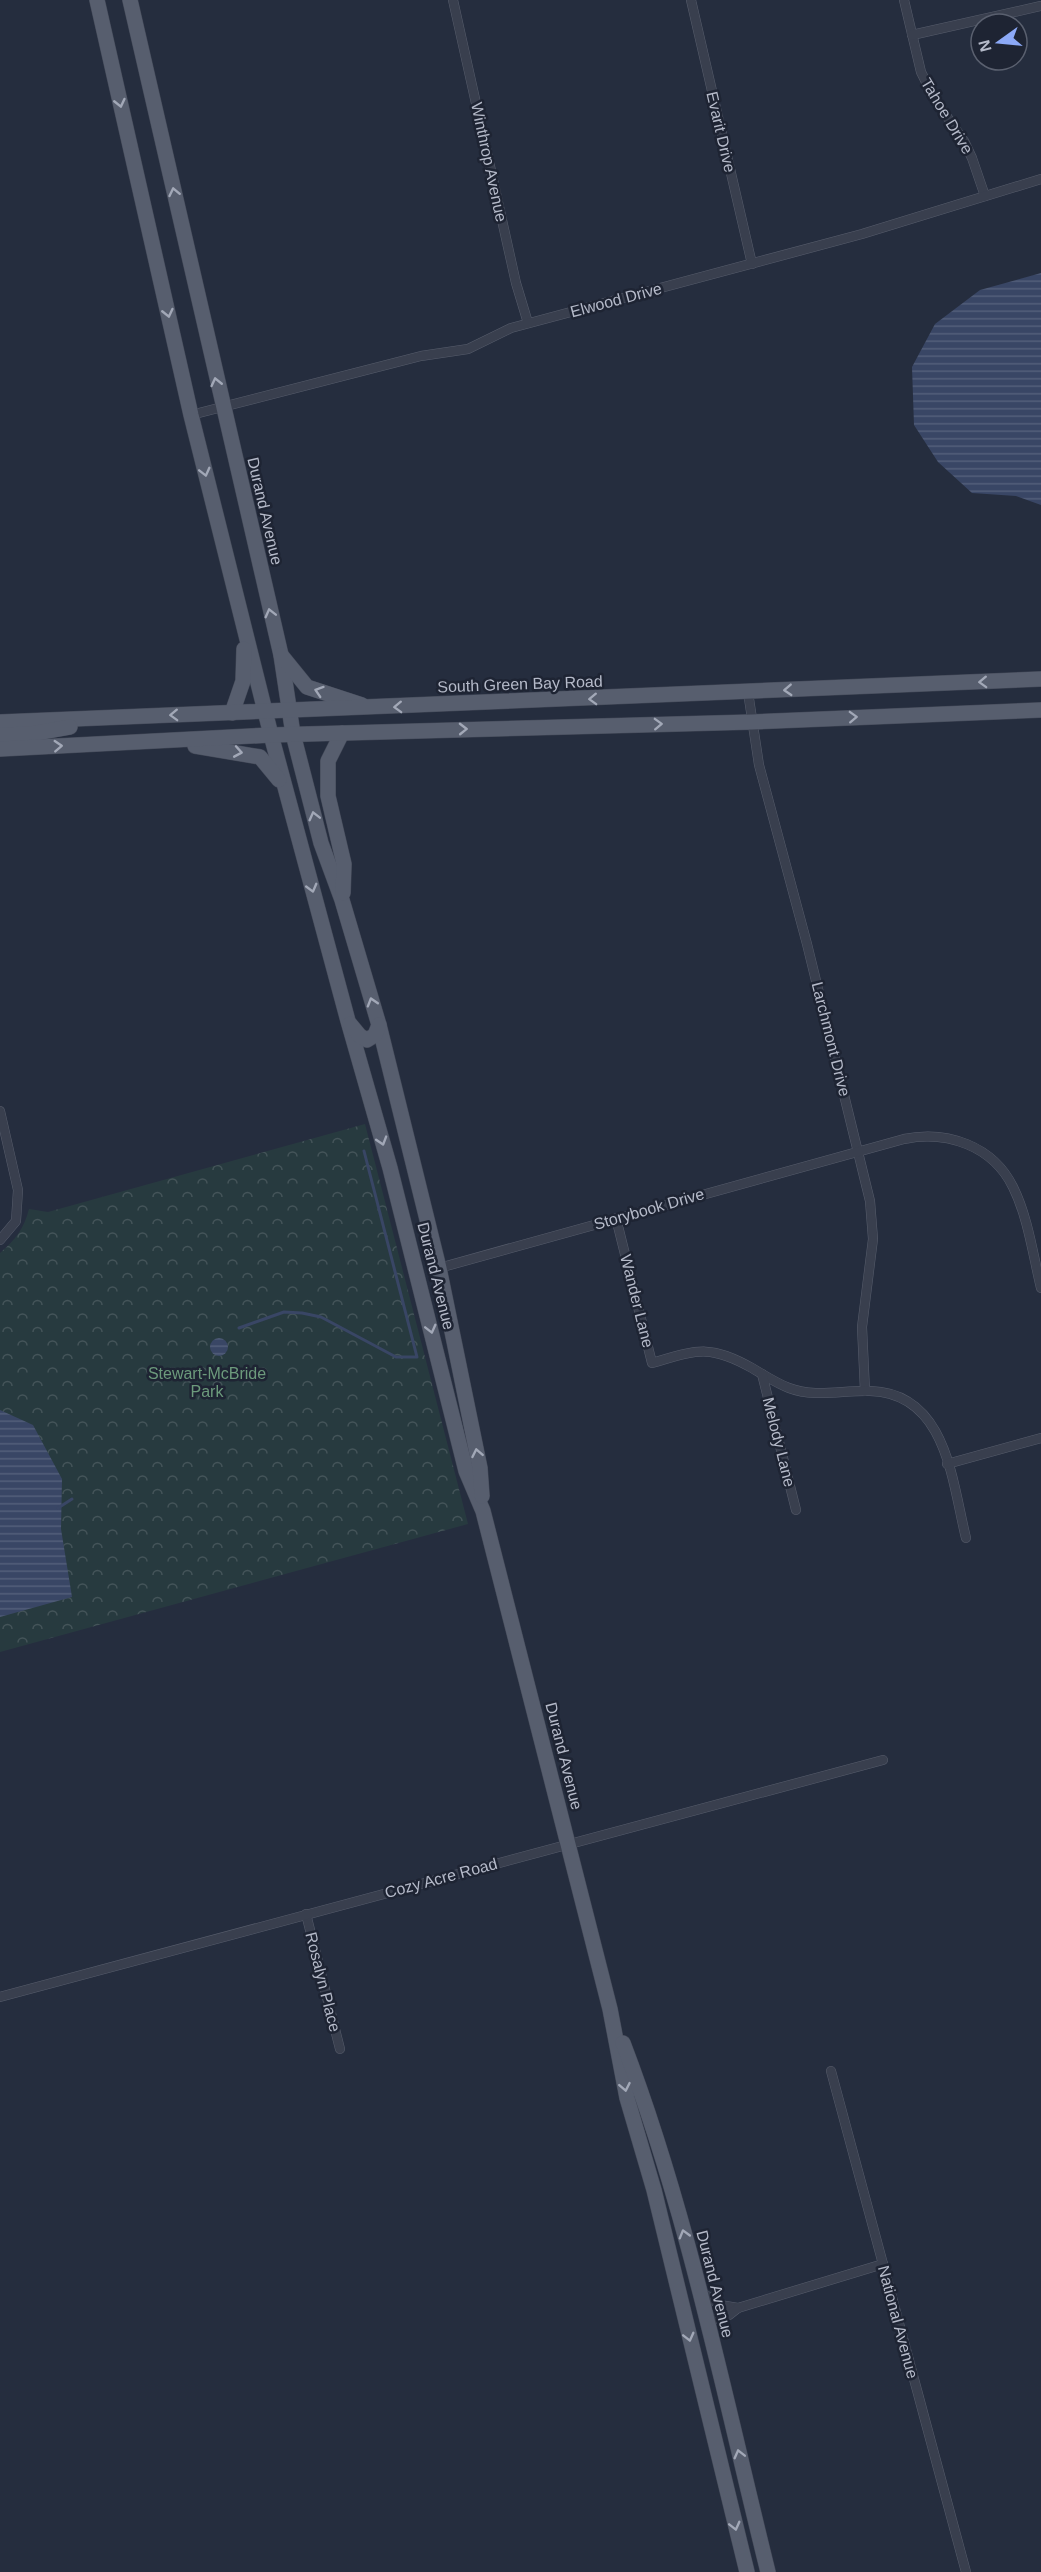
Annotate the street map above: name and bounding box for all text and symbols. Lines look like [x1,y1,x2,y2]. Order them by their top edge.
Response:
north arrow [969,12,1029,72]
text: N [975,38,995,54]
street label: Tahoe Drive [918,75,976,157]
street label: Evarit Drive [703,90,739,174]
one-way arrow [113,98,126,108]
street label: Winthrop Avenue [468,101,510,223]
one-way arrow [168,187,181,197]
street label: Elwood Drive [568,280,664,320]
one-way arrow [160,308,173,318]
one-way arrow [211,377,224,387]
street label: Durand Avenue [244,455,286,567]
one-way arrow [198,467,211,477]
one-way arrow [265,608,278,618]
street label: South Green Bay Road [437,673,603,695]
one-way arrow [978,675,987,688]
one-way arrow [783,684,792,697]
one-way arrow [314,686,325,699]
one-way arrow [588,692,597,705]
one-way arrow [394,701,403,713]
one-way arrow [169,709,178,722]
one-way arrow [849,711,858,724]
one-way arrow [654,718,663,730]
one-way arrow [459,723,468,736]
one-way arrow [54,740,63,753]
one-way arrow [232,745,242,758]
one-way arrow [309,811,321,822]
one-way arrow [305,883,317,893]
street label: Larchmont Drive [809,980,853,1098]
one-way arrow [366,997,379,1008]
one-way arrow [375,1135,387,1146]
street label: Storybook Drive [592,1185,706,1233]
street label: Durand Avenue [414,1221,458,1332]
street label: Wander Lane [617,1253,657,1349]
one-way arrow [424,1324,437,1334]
park label: Stewart-McBride Park [148,1365,266,1400]
street label: Melody Lane [760,1395,798,1489]
one-way arrow [471,1449,484,1459]
street label: Durand Avenue [542,1701,586,1812]
street label: Cozy Acre Road [383,1855,499,1901]
street label: Rosalyn Place [302,1930,344,2034]
one-way arrow [618,2082,631,2092]
one-way arrow [679,2229,691,2240]
street label: Durand Avenue [693,2229,737,2340]
street label: National Avenue [875,2264,921,2380]
one-way arrow [681,2332,694,2342]
one-way arrow [734,2449,747,2459]
one-way arrow [728,2521,741,2531]

